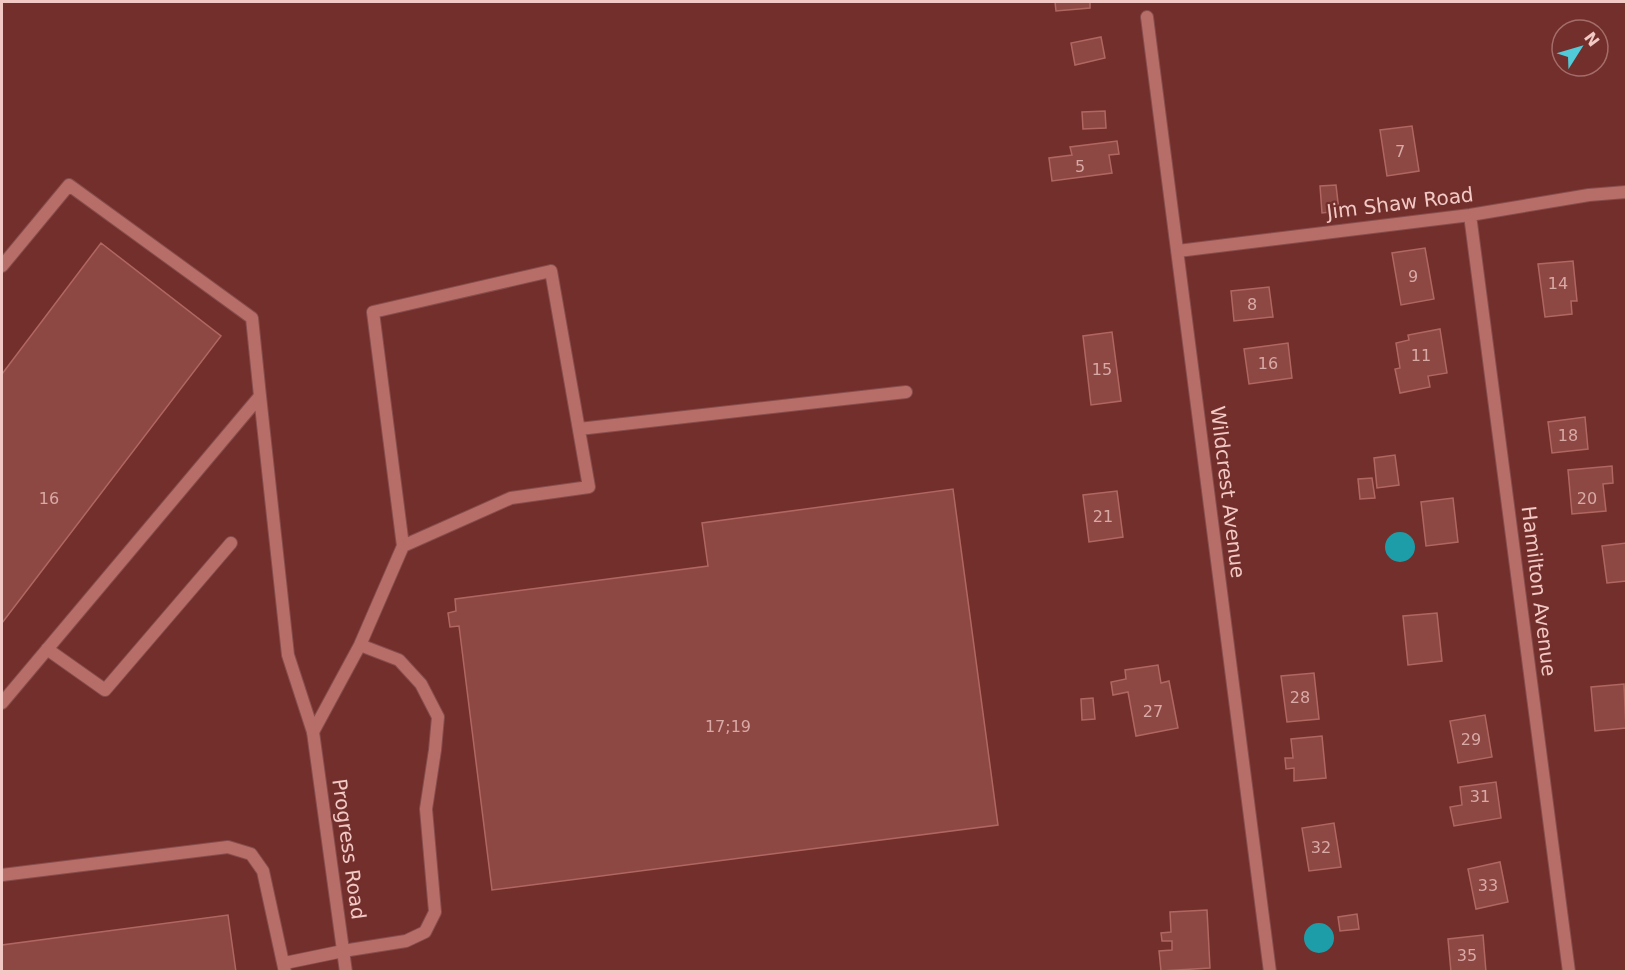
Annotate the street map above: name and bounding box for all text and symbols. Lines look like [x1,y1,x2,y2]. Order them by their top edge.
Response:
north arrow [1550,18,1610,78]
text: N [1580,28,1603,50]
house number: 7 [1395,142,1405,161]
house number: 5 [1075,157,1085,176]
street label: Jim Shaw Road [1323,182,1475,224]
house number: 9 [1408,267,1418,286]
house number: 14 [1548,274,1568,293]
house number: 8 [1247,295,1257,314]
house number: 11 [1411,346,1431,365]
house number: 16 [1258,354,1278,373]
house number: 15 [1092,360,1112,379]
street label: Wildcrest Avenue [1206,405,1250,579]
house number: 18 [1558,426,1578,445]
house number: 16 [39,489,59,508]
house number: 20 [1577,489,1597,508]
street label: Hamilton Avenue [1517,505,1561,677]
house number: 21 [1093,507,1113,526]
house number: 28 [1290,688,1310,707]
house number: 27 [1143,702,1163,721]
house number: 17;19 [705,717,751,736]
house number: 29 [1461,730,1481,749]
street label: Progress Road [327,777,371,921]
house number: 31 [1470,787,1490,806]
house number: 32 [1311,838,1331,857]
house number: 33 [1478,876,1498,895]
house number: 35 [1457,946,1477,965]

